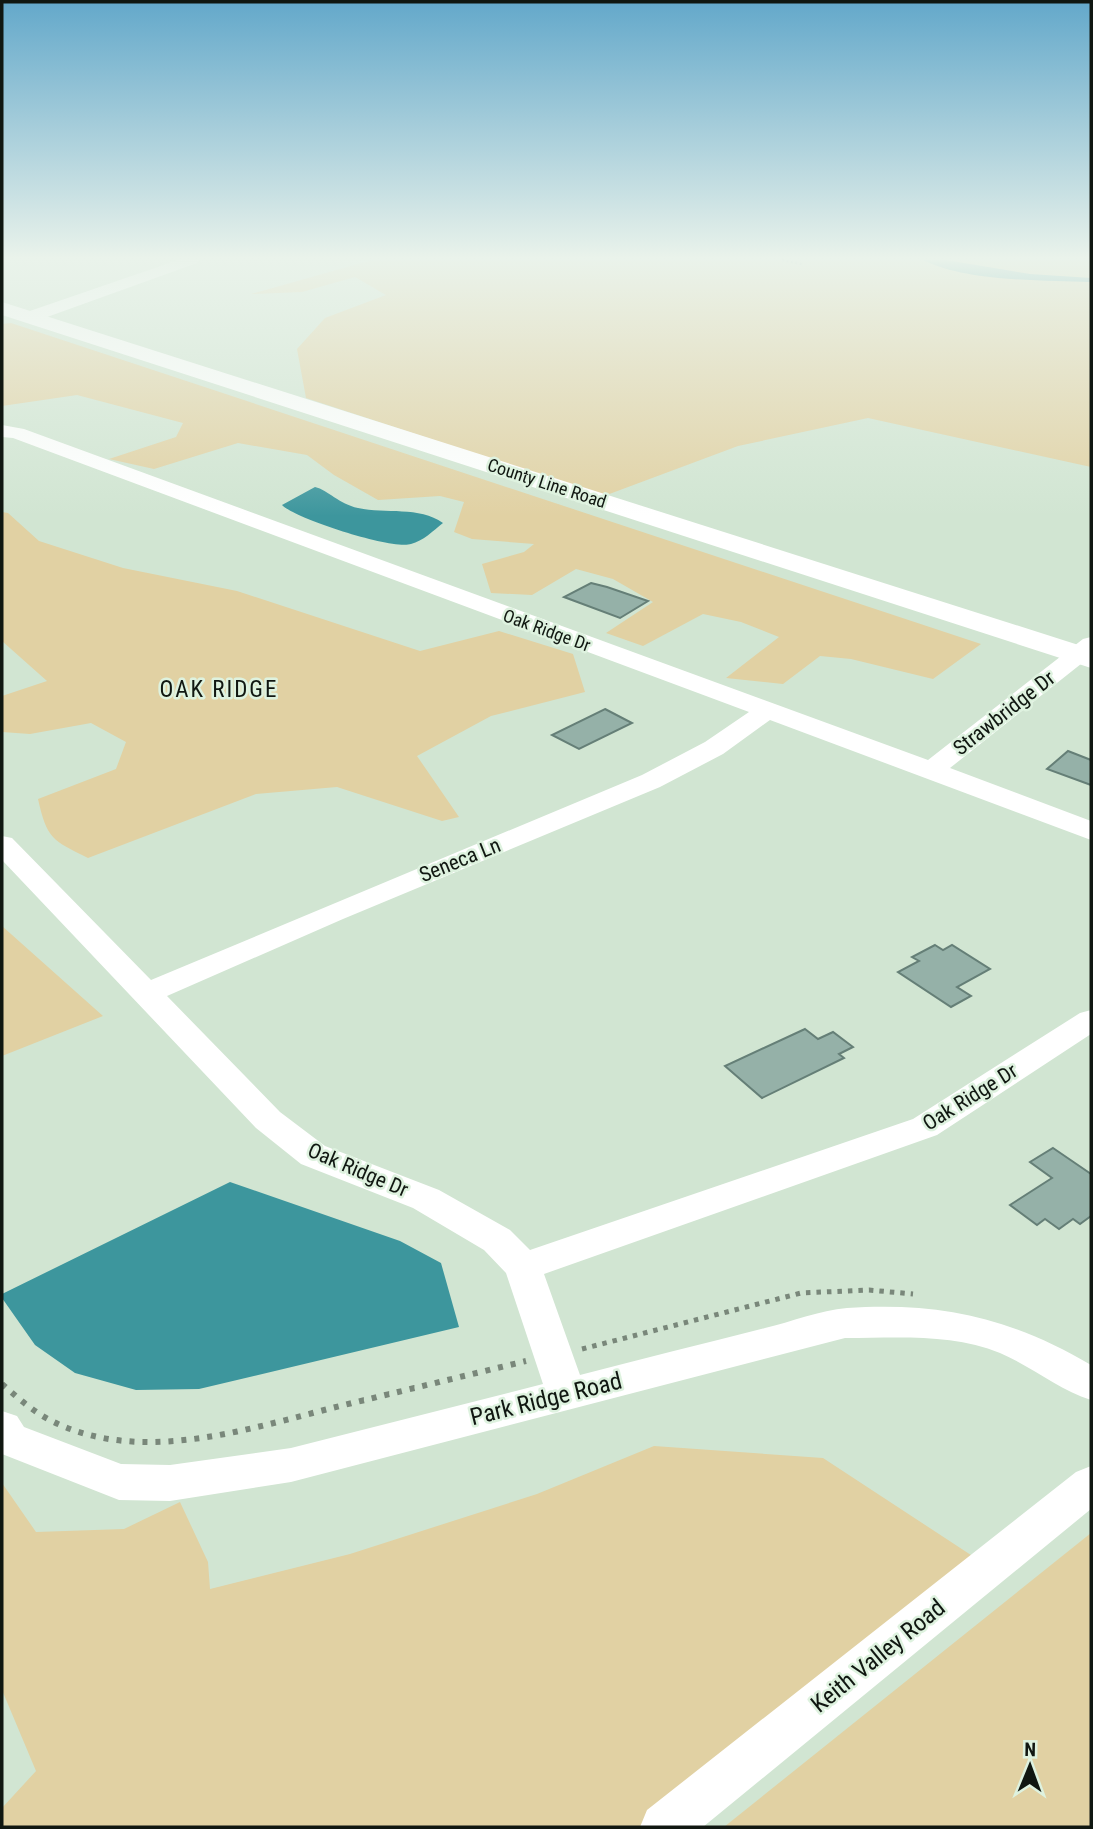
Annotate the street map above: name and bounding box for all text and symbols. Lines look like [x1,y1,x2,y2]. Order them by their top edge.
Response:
street label: County Line Road [485,454,609,512]
street label: Oak Ridge Dr [500,604,594,656]
street label: Strawbridge Dr [948,666,1060,760]
district label: OAK RIDGE [160,676,278,703]
street label: Seneca Ln [416,833,504,887]
street label: Oak Ridge Dr [918,1059,1022,1135]
street label: Oak Ridge Dr [304,1138,412,1202]
street label: Park Ridge Road [467,1367,625,1431]
street label: Keith Valley Road [805,1594,951,1718]
north arrow [995,1731,1065,1801]
text: N [1024,1738,1036,1761]

